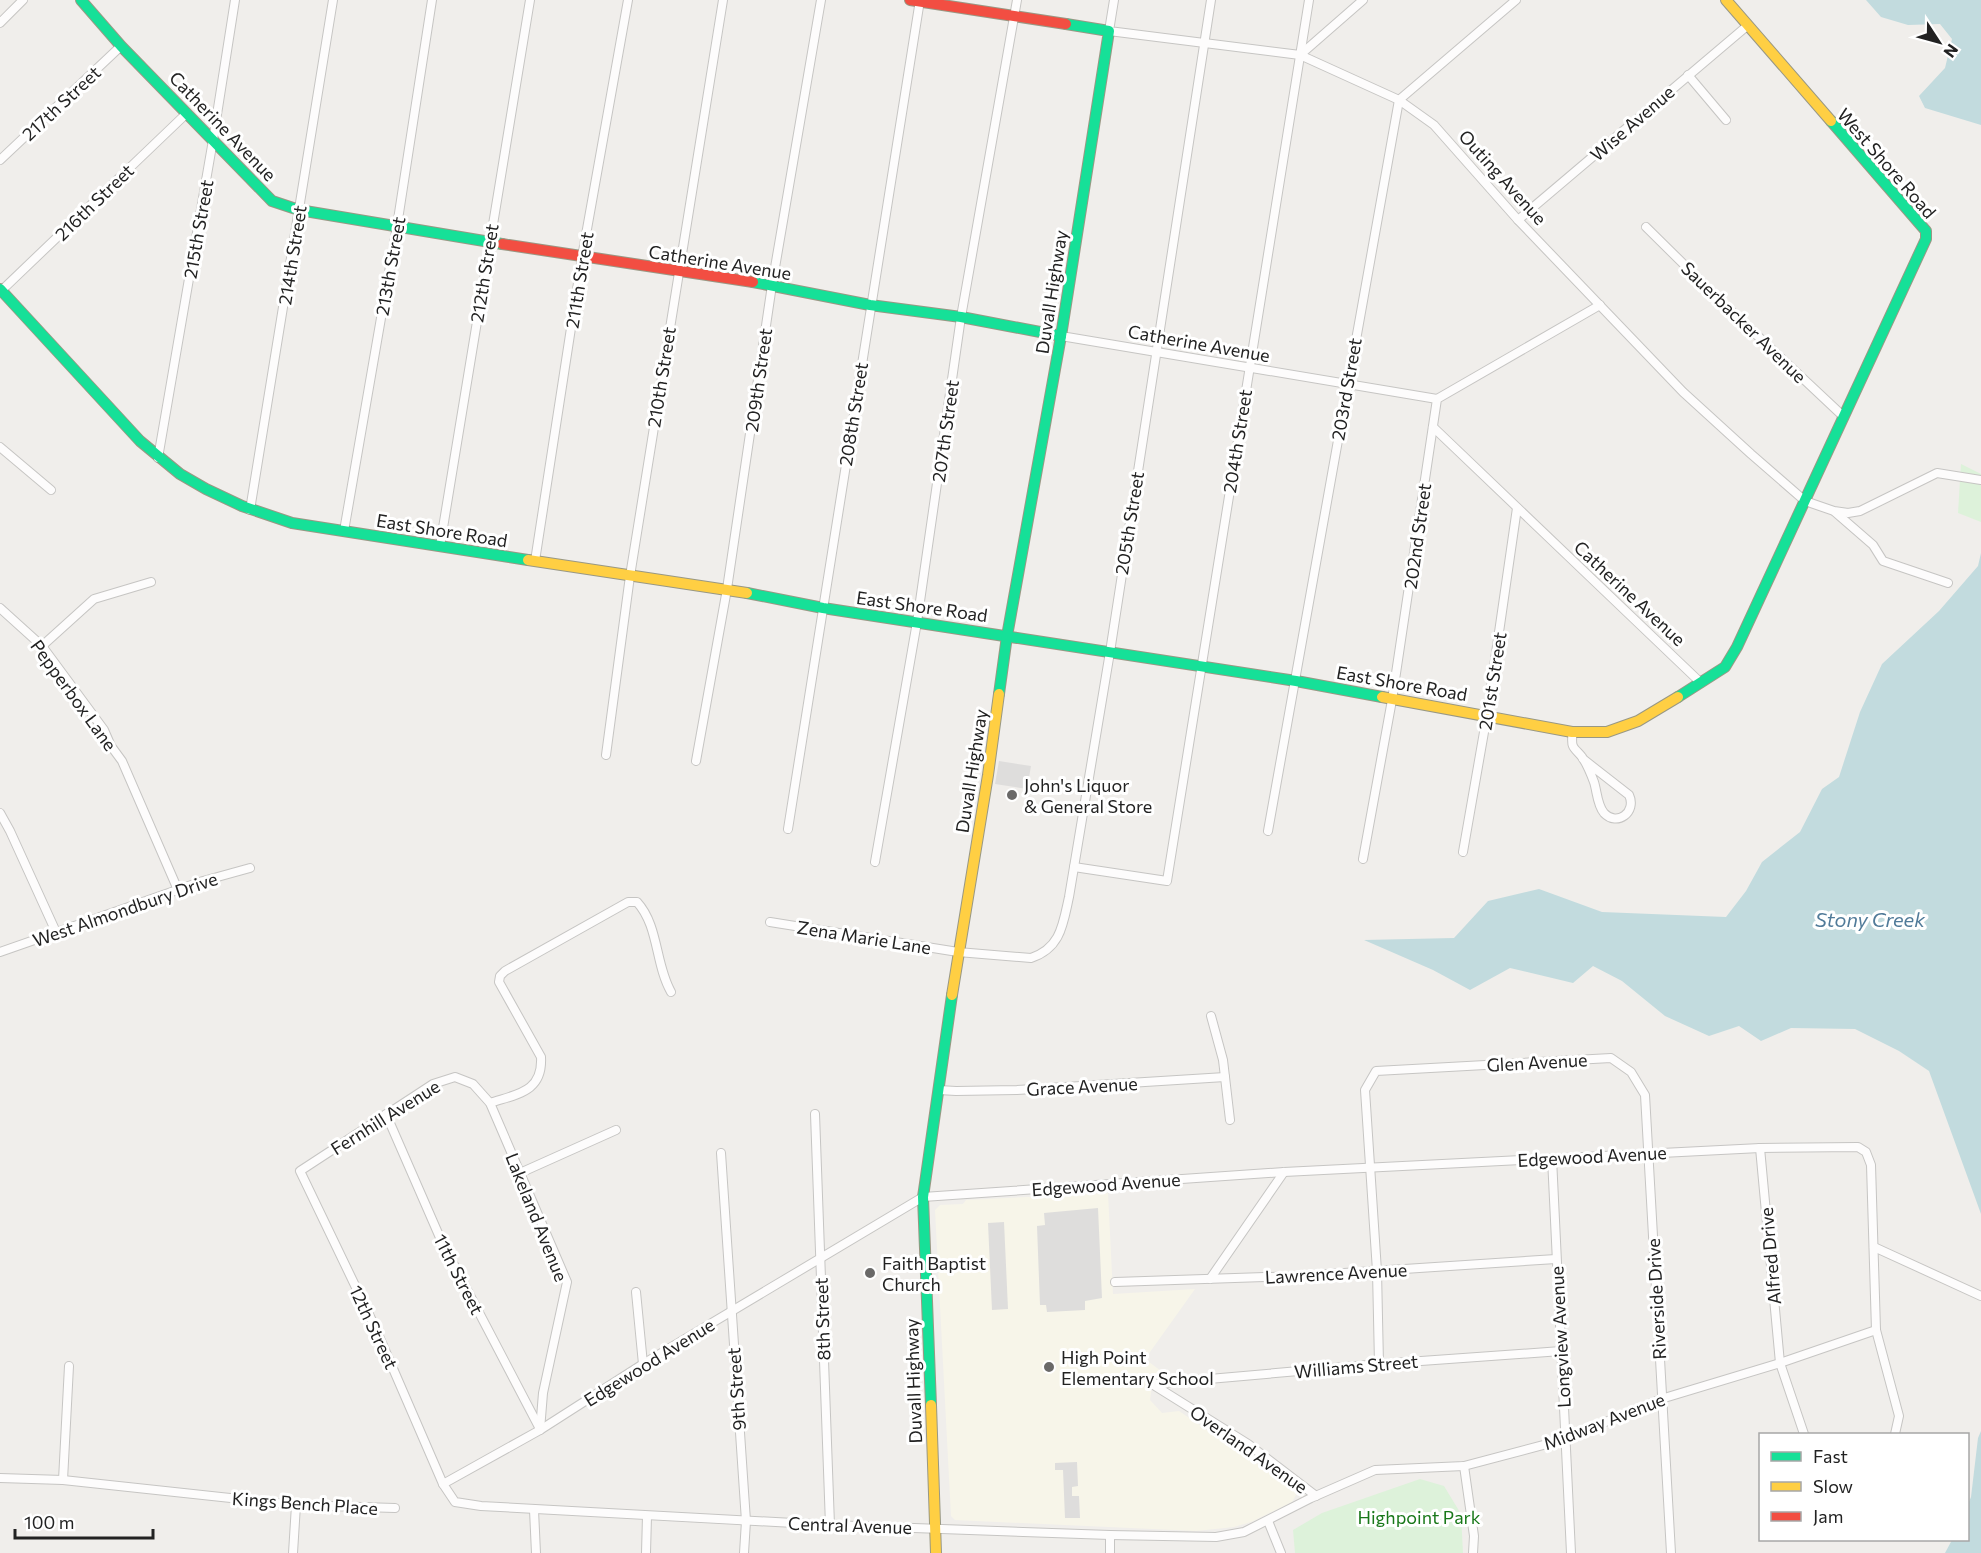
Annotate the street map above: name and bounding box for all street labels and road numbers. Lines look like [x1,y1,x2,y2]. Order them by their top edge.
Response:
street label: 217th Street [17,61,105,145]
street label: Catherine Avenue [165,67,281,185]
street label: Wise Avenue [1585,81,1679,165]
street label: West Shore Road [1833,103,1941,223]
street label: Outing Avenue [1455,125,1551,229]
street label: 216th Street [50,159,138,245]
street label: 215th Street [178,178,218,280]
street label: 214th Street [273,204,311,306]
street label: 213th Street [370,215,410,317]
street label: 212th Street [465,222,503,324]
street label: Duvall Highway [1030,228,1072,356]
street label: 211th Street [561,230,597,330]
street label: Catherine Avenue [647,240,793,284]
street label: Sauerbacker Avenue [1677,257,1811,387]
street label: Catherine Avenue [1126,320,1272,366]
street label: 210th Street [642,325,680,429]
street label: 209th Street [740,327,776,433]
street label: 203rd Street [1326,336,1366,442]
street label: 208th Street [834,361,872,467]
street label: 207th Street [927,378,963,484]
street label: 204th Street [1218,388,1256,494]
street label: 205th Street [1110,470,1148,576]
street label: 202nd Street [1399,482,1435,590]
street label: East Shore Road [375,509,509,551]
street label: Catherine Avenue [1570,536,1690,650]
street label: East Shore Road [855,586,989,626]
street label: 201st Street [1473,630,1511,732]
street label: Pepperbox Lane [26,635,122,755]
street label: East Shore Road [1335,661,1469,705]
street label: Duvall Highway [950,707,992,835]
street label: West Almondbury Drive [30,867,220,951]
street label: Zena Marie Lane [795,916,933,958]
street label: Glen Avenue [1486,1048,1588,1076]
street label: Grace Avenue [1026,1072,1138,1100]
street label: Fernhill Avenue [326,1075,444,1159]
street label: Edgewood Avenue [1517,1141,1667,1171]
street label: Lakeland Avenue [501,1149,573,1285]
street label: Edgewood Avenue [1031,1168,1181,1200]
street label: Alfred Drive [1755,1206,1785,1306]
street label: 11th Street [429,1230,489,1318]
street label: Riverside Drive [1642,1238,1670,1360]
street label: Lawrence Avenue [1264,1258,1408,1288]
street label: Longview Avenue [1545,1265,1575,1409]
street label: 8th Street [810,1277,834,1361]
street label: 12th Street [345,1282,403,1372]
street label: Edgewood Avenue [580,1313,718,1411]
street label: Duvall Highway [900,1318,926,1444]
street label: 9th Street [722,1347,750,1431]
street label: Williams Street [1293,1350,1419,1382]
street label: Midway Avenue [1540,1388,1668,1454]
street label: Overland Avenue [1186,1400,1312,1498]
street label: Kings Bench Place [231,1487,379,1519]
street label: Central Avenue [788,1512,912,1538]

